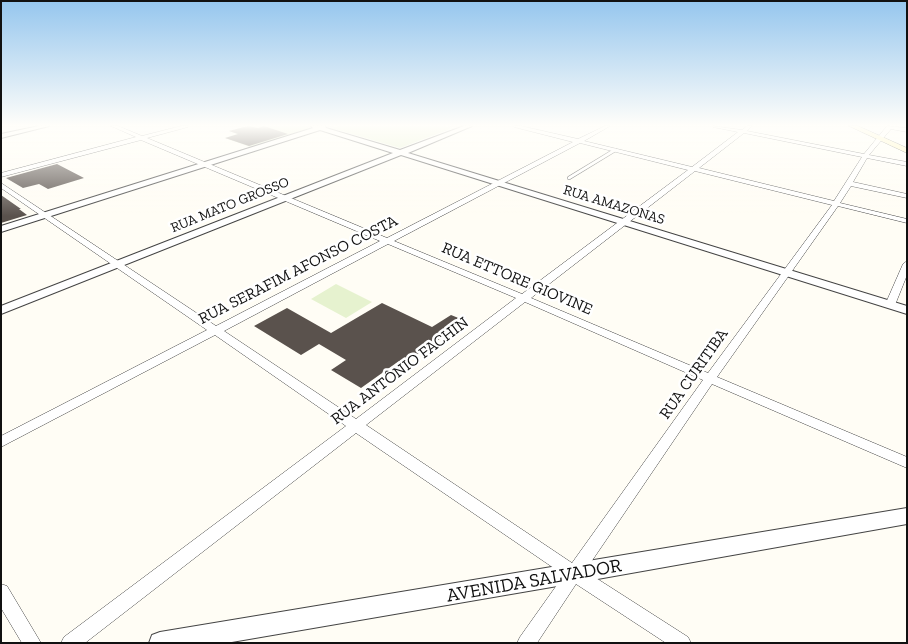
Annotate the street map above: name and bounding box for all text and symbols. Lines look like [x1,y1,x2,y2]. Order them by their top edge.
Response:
street label: RUA MATO GROSSO [168,174,292,236]
street label: RUA AMAZONAS [561,182,667,228]
street label: RUA SERAFIM AFONSO COSTA [195,211,401,329]
street label: RUA ETTORE GIOVINE [439,239,595,319]
street label: RUA ANTÔNIO FACHIN [327,313,473,429]
street label: RUA CURITIBA [656,325,732,423]
street label: AVENIDA SALVADOR [445,554,623,608]

